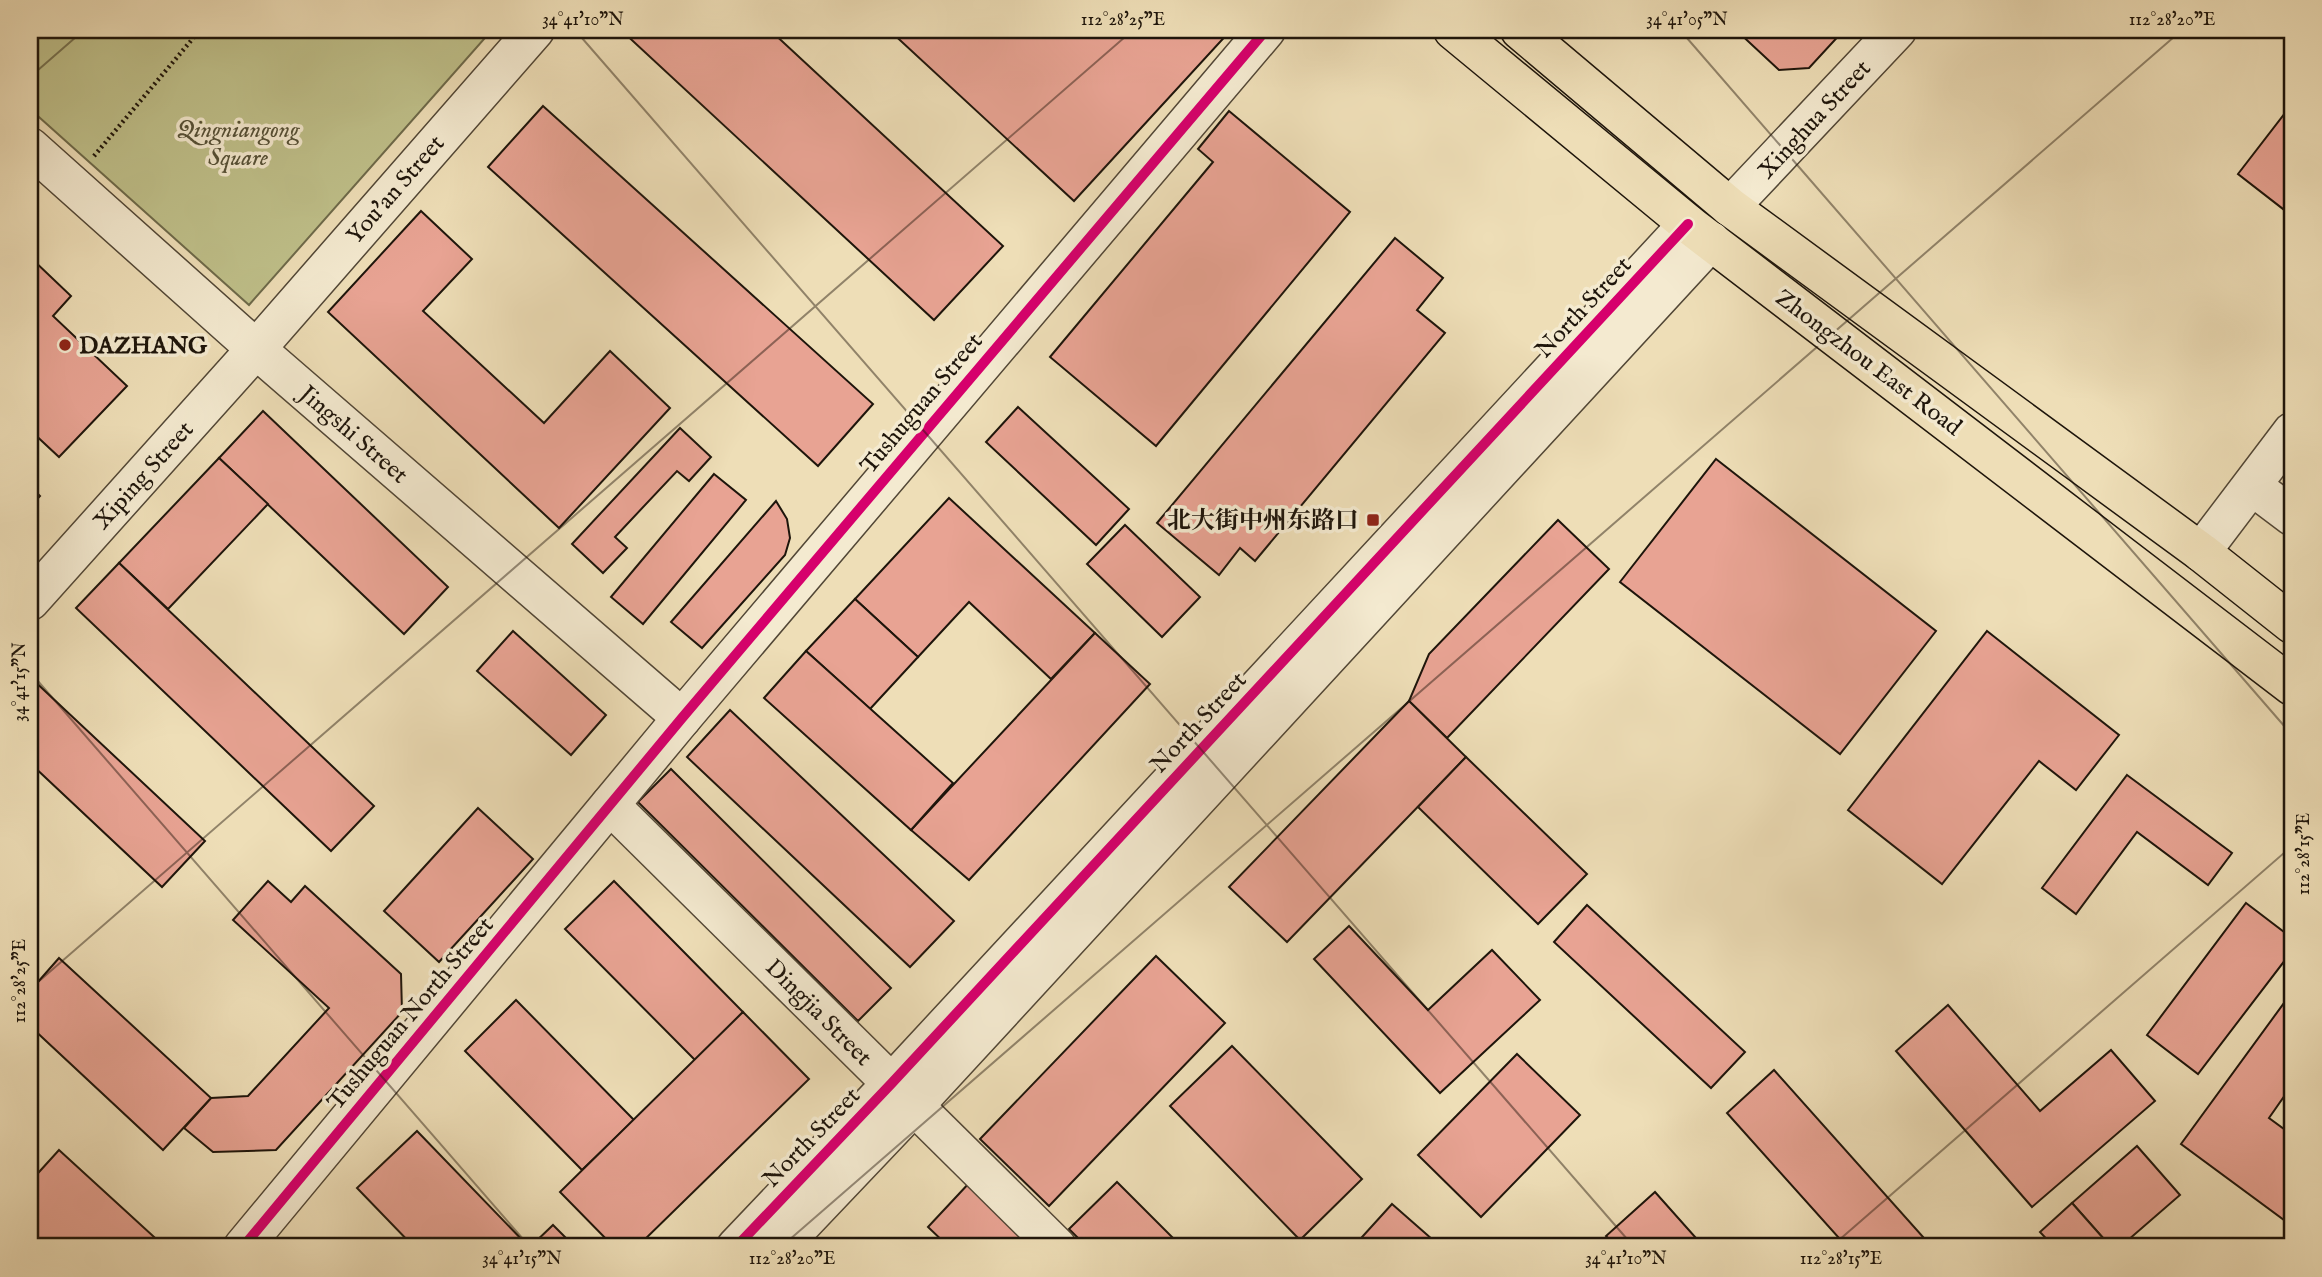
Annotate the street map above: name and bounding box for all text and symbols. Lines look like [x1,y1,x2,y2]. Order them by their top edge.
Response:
text: 34°41'10"N [542,9,624,32]
text: 112°28'25"E [1081,9,1165,32]
text: 34°41'05"N [1646,9,1728,32]
text: 112°28'20"E [2129,9,2215,32]
street label: Xinghua Street [1752,54,1878,186]
park label: Qingniangong Square [177,115,300,174]
street label: You'an Street [340,129,452,251]
street label: North Street [1529,251,1639,365]
street label: Zhongzhou East Road [1769,283,1968,444]
street label: Tushuguan Street [854,327,990,481]
place label: DAZHANG [79,331,208,362]
marker: DAZHANG [57,337,73,353]
street label: Jingshi Street [290,377,414,491]
street label: Xiping Street [87,415,201,537]
place label: 北大街中州东路口 [1167,506,1359,537]
marker: 北大街中州东路口 [1365,512,1381,528]
text: 34°41'15"N [9,642,32,722]
street label: North Street [1144,666,1254,780]
text: 112°28'15"E [2293,813,2316,895]
street label: Tushuguan North Street [321,911,501,1117]
text: 112°28'25"E [9,939,32,1023]
street label: Dingjia Street [758,953,878,1073]
street label: North Street [757,1081,868,1195]
text: 34°41'15"N [482,1248,562,1271]
text: 112°28'20"E [749,1248,835,1271]
text: 34°41'10"N [1585,1248,1667,1271]
text: 112°28'15"E [1800,1248,1882,1271]

